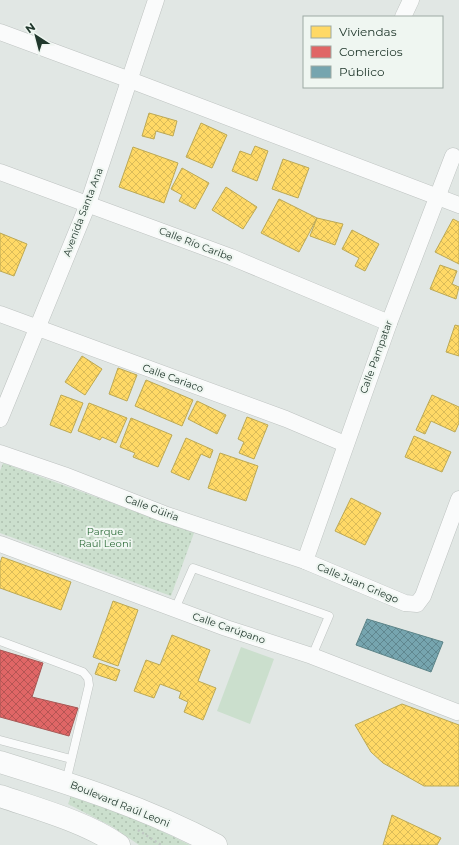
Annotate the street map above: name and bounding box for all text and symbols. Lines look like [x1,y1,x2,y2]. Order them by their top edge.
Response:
north arrow [16,16,56,56]
legend [303,16,443,88]
text: N [22,20,38,36]
text: Viviendas [339,24,397,39]
text: Comercios [339,44,403,59]
text: Público [339,64,384,79]
street label: Avenida Santa Ana [60,166,106,258]
street label: Calle Río Caribe [157,224,235,264]
street label: Calle Pampatar [357,319,395,395]
street label: Calle Cariaco [141,361,205,395]
street label: Calle Güiria [123,492,181,524]
park label: Parque Raúl Leoni [79,525,131,550]
street label: Calle Juan Griego [315,560,401,606]
street label: Calle Carúpano [191,609,267,647]
street label: Boulevard Raúl Leoni [68,778,172,830]

